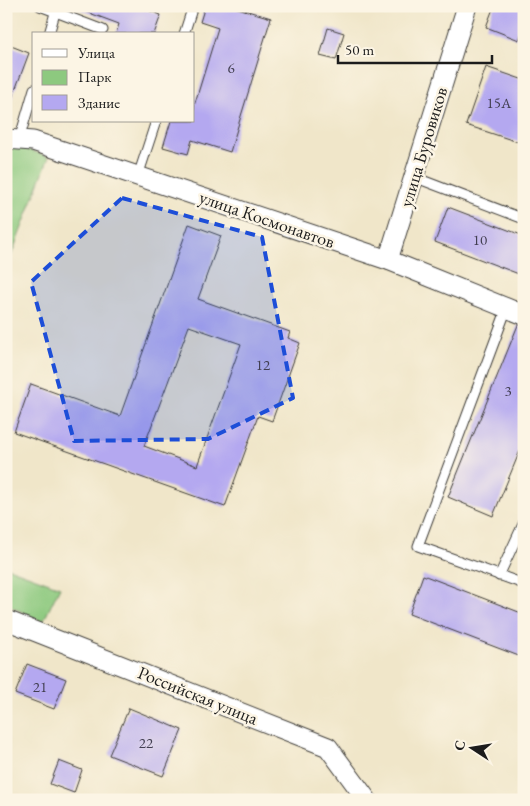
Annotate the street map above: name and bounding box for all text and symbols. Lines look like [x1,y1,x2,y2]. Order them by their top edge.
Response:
legend [32,32,195,122]
scale bar [338,32,491,64]
text: 50 m [345,40,374,59]
text: Улица [77,43,115,62]
house number: 6 [227,58,235,77]
text: Парк [78,67,111,86]
street label: улица Буровиков [394,84,452,210]
text: Здание [78,93,120,112]
house number: 15А [487,93,512,112]
street label: улица Космонавтов [196,185,338,253]
house number: 10 [473,230,487,249]
house number: 12 [256,355,271,374]
house number: 3 [504,381,512,400]
street label: Российская улица [135,661,262,730]
house number: 21 [33,677,47,696]
north arrow [448,724,498,774]
house number: 22 [139,733,154,752]
text: С [449,739,469,752]

